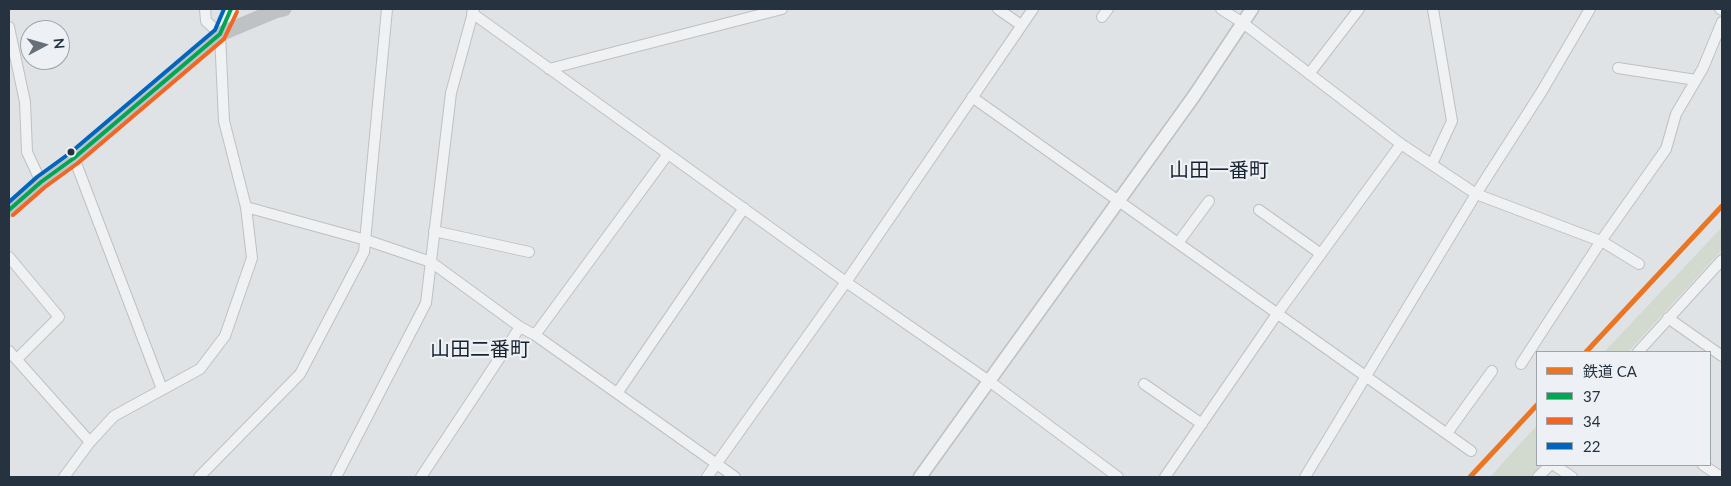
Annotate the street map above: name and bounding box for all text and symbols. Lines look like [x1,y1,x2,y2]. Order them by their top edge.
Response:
north arrow [20,20,70,70]
text: N [50,37,68,50]
unlabelled marker [66,147,76,157]
district label: 山田一番町 [1169,159,1269,183]
district label: 山田二番町 [430,338,530,362]
legend [1536,351,1711,466]
text: 鉄道 CA [1583,362,1637,380]
text: 37 [1583,387,1600,405]
text: 34 [1583,412,1600,430]
text: 22 [1583,437,1600,455]

